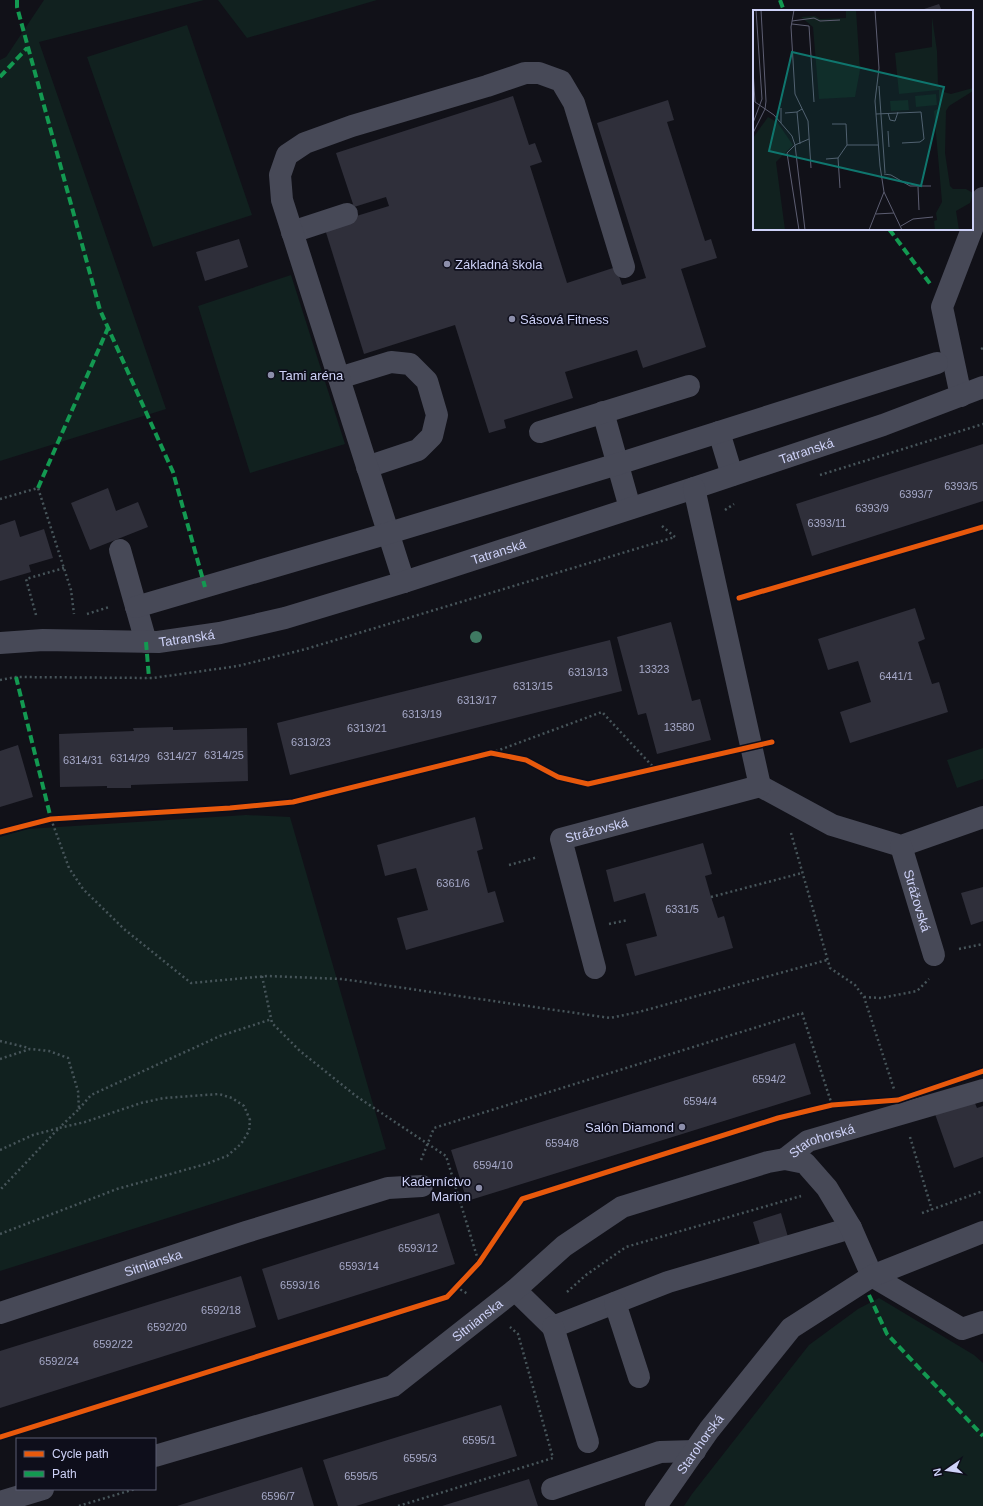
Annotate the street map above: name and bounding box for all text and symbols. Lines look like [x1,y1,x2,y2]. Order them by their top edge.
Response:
inset map [753,10,973,230]
place label: Základná škola [455,257,543,272]
marker: Základná škola [442,259,452,269]
place label: Sásová Fitness [520,312,609,327]
marker: Sásová Fitness [507,314,517,324]
place label: Tami aréna [279,368,344,383]
marker: Tami aréna [266,370,276,380]
street label: Tatranská [777,435,836,467]
house number: 6393/5 [944,480,978,492]
house number: 6393/7 [899,488,933,500]
house number: 6393/9 [855,502,889,514]
house number: 6393/11 [808,517,846,529]
street label: Tatranská [469,536,528,568]
street label: Tatranská [158,627,216,650]
house number: 13323 [639,663,669,675]
house number: 6313/13 [568,666,608,678]
house number: 6441/1 [879,670,913,682]
house number: 6313/15 [513,680,553,692]
house number: 6313/17 [457,694,497,706]
house number: 6313/19 [402,708,442,720]
house number: 13580 [664,721,694,733]
house number: 6313/21 [347,722,387,734]
house number: 6313/23 [291,736,331,748]
house number: 6314/25 [204,749,244,761]
house number: 6314/27 [157,750,197,762]
house number: 6314/29 [110,752,150,764]
house number: 6314/31 [63,754,103,766]
street label: Strážovská [563,814,630,846]
street label: Strážovská [901,868,934,934]
house number: 6361/6 [436,877,470,889]
house number: 6331/5 [665,903,699,915]
house number: 6594/2 [752,1073,786,1085]
house number: 6594/4 [683,1095,717,1107]
place label: Salón Diamond [585,1120,674,1135]
street label: Starohorská [786,1121,857,1161]
marker: Salón Diamond [677,1122,687,1132]
house number: 6594/8 [545,1137,579,1149]
house number: 6594/10 [473,1159,513,1171]
place label: Kaderníctvo Marion [402,1174,471,1204]
marker: Kaderníctvo Marion [474,1183,484,1193]
house number: 6593/12 [398,1242,438,1254]
street label: Sitnianska [122,1246,185,1280]
house number: 6593/14 [339,1260,379,1272]
house number: 6593/16 [280,1279,320,1291]
street label: Sitnianska [449,1295,506,1345]
house number: 6592/18 [201,1304,241,1316]
house number: 6592/20 [147,1321,187,1333]
house number: 6592/22 [93,1338,133,1350]
house number: 6592/24 [39,1355,79,1367]
street label: Starohorská [674,1411,727,1477]
house number: 6595/1 [462,1434,496,1446]
legend [16,1438,156,1490]
text: Cycle path [52,1447,109,1461]
north arrow [927,1450,967,1490]
house number: 6595/3 [403,1452,437,1464]
text: Path [52,1467,77,1481]
text: N [931,1467,944,1477]
house number: 6595/5 [344,1470,378,1482]
house number: 6596/7 [261,1490,295,1502]

